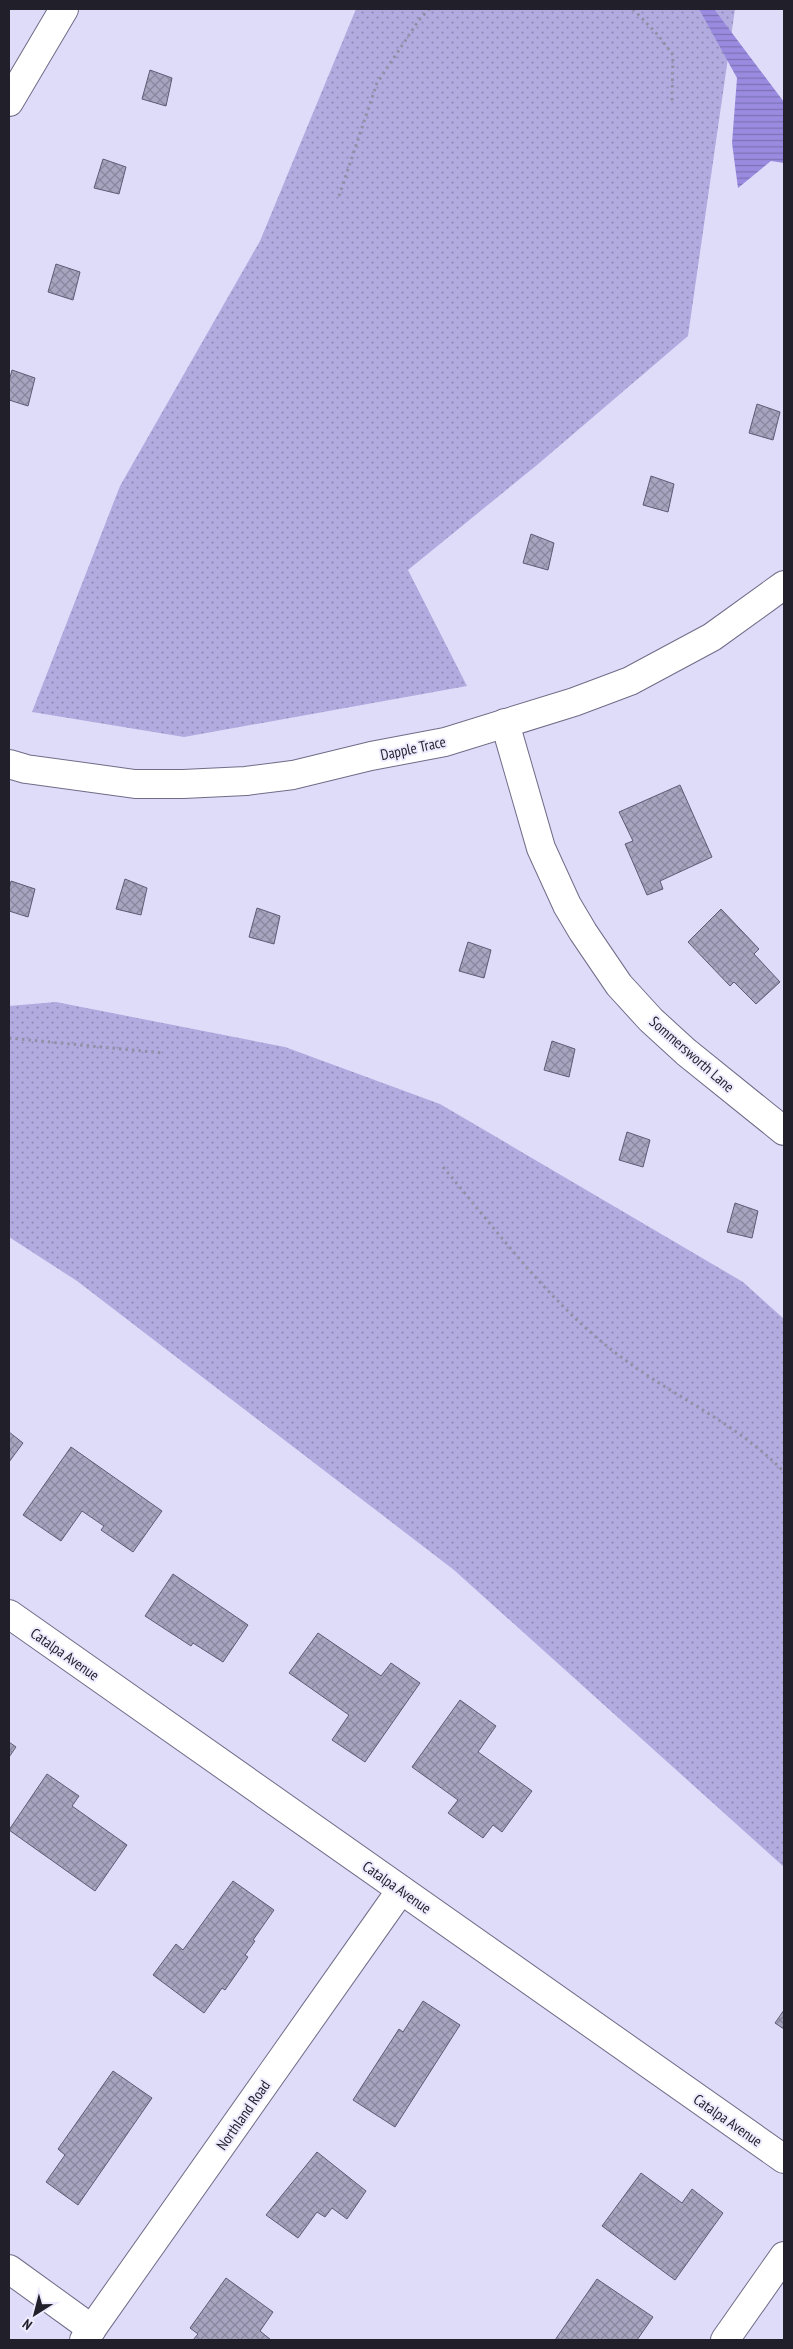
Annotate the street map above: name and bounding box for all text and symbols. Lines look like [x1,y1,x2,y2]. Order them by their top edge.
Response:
street label: Dapple Trace [379,732,447,764]
street label: Sommersworth Lane [646,1012,738,1096]
street label: Catalpa Avenue [27,1623,103,1685]
street label: Catalpa Avenue [359,1856,435,1918]
street label: Northland Road [212,2076,274,2154]
street label: Catalpa Avenue [690,2089,766,2151]
north arrow [10,2289,60,2339]
text: N [19,2315,36,2334]

